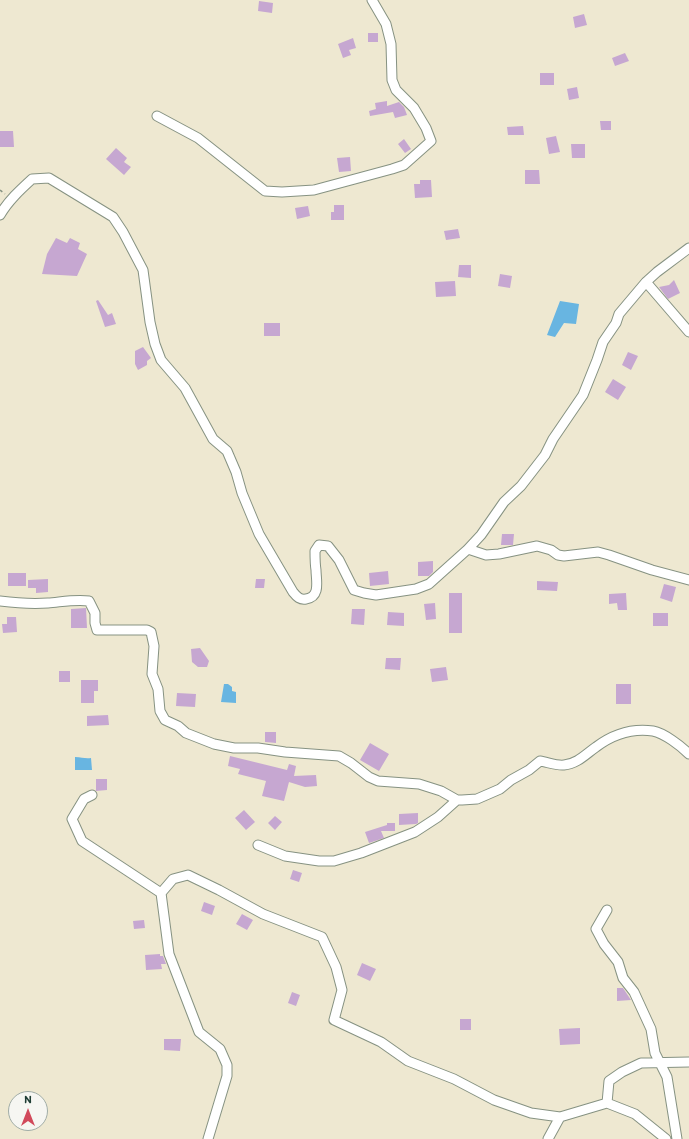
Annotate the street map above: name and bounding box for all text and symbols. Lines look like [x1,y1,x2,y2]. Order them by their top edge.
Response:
north arrow [8,1091,48,1131]
text: N [24,1093,32,1106]

